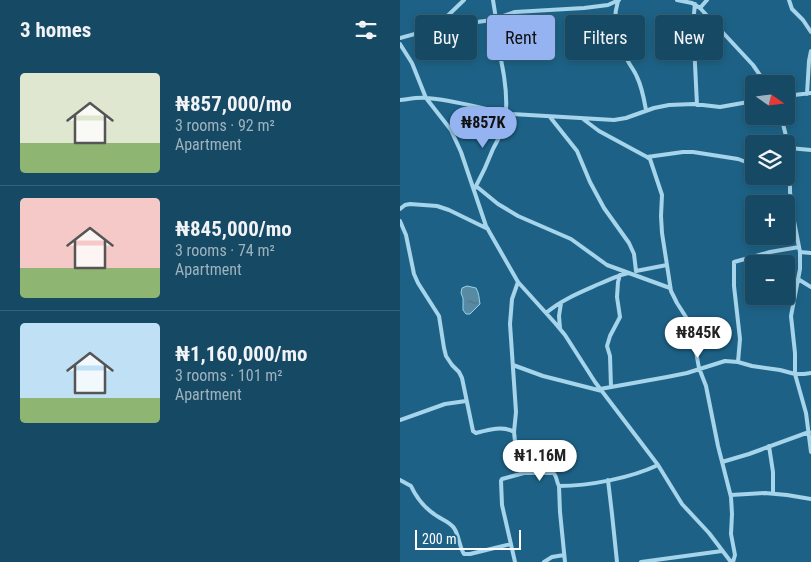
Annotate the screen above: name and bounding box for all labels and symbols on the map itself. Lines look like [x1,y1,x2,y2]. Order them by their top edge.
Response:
north arrow [745,75,795,125]
pin: ₦857K [448,106,518,149]
pin: ₦845K [663,316,733,359]
pin: ₦1.16M [499,440,581,482]
scale bar [415,527,521,550]

